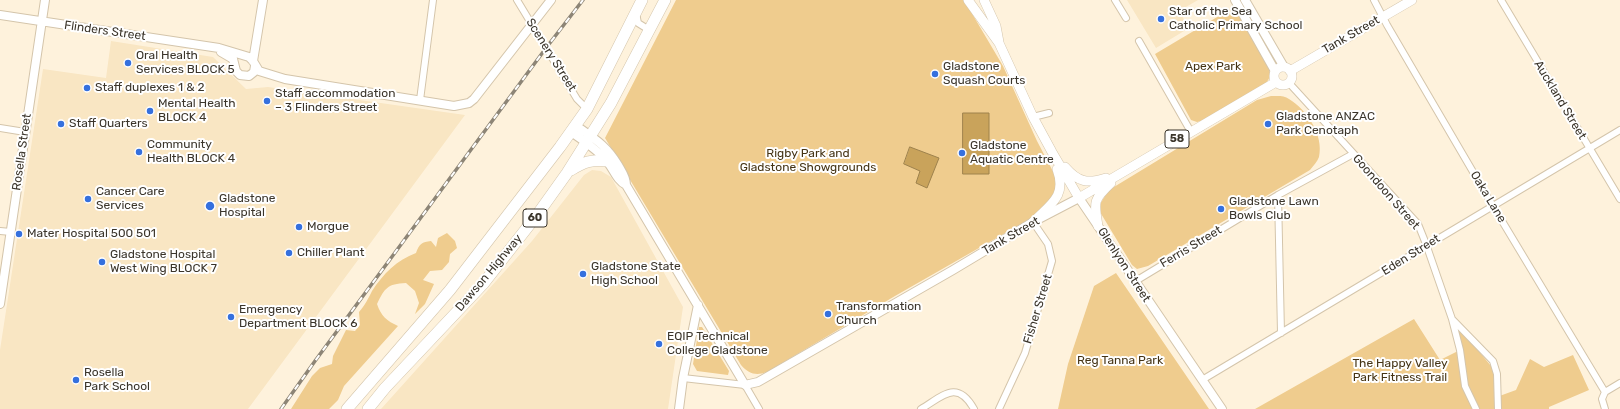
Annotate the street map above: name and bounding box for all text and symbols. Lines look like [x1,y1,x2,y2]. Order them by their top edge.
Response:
place label: Star of the Sea Catholic Primary School [1169,5,1303,33]
street label: Tank Street [1320,13,1382,57]
marker: Star of the Sea Catholic Primary School [1156,14,1166,24]
street label: Scenery Street [523,16,579,94]
street label: Flinders Street [63,18,147,44]
place label: Oral Health Services BLOCK 5 [136,49,235,77]
marker: Oral Health Services BLOCK 5 [123,58,133,68]
street label: Auckland Street [1531,58,1589,142]
place label: Gladstone Squash Courts [943,60,1025,88]
park label: Apex Park [1185,60,1241,74]
marker: Gladstone Squash Courts [930,69,940,79]
place label: Staff duplexes 1 & 2 [95,81,204,95]
marker: Staff duplexes 1 & 2 [82,83,92,93]
place label: Staff accommodation – 3 Flinders Street [275,87,395,115]
marker: Staff accommodation – 3 Flinders Street [262,96,272,106]
place label: Mental Health BLOCK 4 [158,97,235,125]
marker: Mental Health BLOCK 4 [145,106,155,116]
place label: Gladstone ANZAC Park Cenotaph [1276,110,1375,138]
street label: Rosella Street [9,113,35,191]
place label: Staff Quarters [69,117,148,131]
marker: Staff Quarters [56,119,66,129]
marker: Gladstone ANZAC Park Cenotaph [1263,119,1273,129]
road number: 58 [1165,130,1189,148]
place label: Community Health BLOCK 4 [147,138,235,166]
place label: Gladstone Aquatic Centre [970,139,1054,167]
marker: Community Health BLOCK 4 [134,147,144,157]
park label: Rigby Park and Gladstone Showgrounds [740,147,876,175]
marker: Gladstone Aquatic Centre [957,148,967,158]
street label: Goondoon Street [1349,151,1423,233]
street label: Oaka Lane [1467,169,1509,225]
place label: Cancer Care Services [96,185,165,213]
place label: Gladstone Hospital [219,192,276,220]
marker: Cancer Care Services [83,194,93,204]
place label: Gladstone Lawn Bowls Club [1229,195,1319,223]
marker: Gladstone Hospital [204,200,216,212]
marker: Gladstone Lawn Bowls Club [1216,204,1226,214]
road number: 60 [523,209,547,227]
street label: Tank Street [980,214,1042,258]
place label: Morgue [307,220,349,234]
marker: Morgue [294,222,304,232]
street label: Ferris Street [1158,223,1224,271]
street label: Glenlyon Street [1094,225,1154,305]
place label: Mater Hospital 500 501 [27,227,156,241]
marker: Mater Hospital 500 501 [14,229,24,239]
street label: Eden Street [1379,231,1443,279]
street label: Dawson Highway [453,232,525,314]
place label: Chiller Plant [297,246,364,260]
place label: Gladstone Hospital West Wing BLOCK 7 [110,248,217,276]
marker: Chiller Plant [284,248,294,258]
marker: Gladstone Hospital West Wing BLOCK 7 [97,257,107,267]
place label: Gladstone State High School [591,260,681,288]
marker: Gladstone State High School [578,269,588,279]
street label: Fisher Street [1021,272,1055,346]
place label: Transformation Church [836,300,921,328]
place label: Emergency Department BLOCK 6 [239,303,357,331]
marker: Transformation Church [823,309,833,319]
marker: Emergency Department BLOCK 6 [226,312,236,322]
place label: EQIP Technical College Gladstone [667,330,768,358]
marker: EQIP Technical College Gladstone [654,339,664,349]
park label: Reg Tanna Park [1077,354,1163,368]
park label: The Happy Valley Park Fitness Trail [1352,357,1448,385]
place label: Rosella Park School [84,366,150,394]
marker: Rosella Park School [71,375,81,385]

